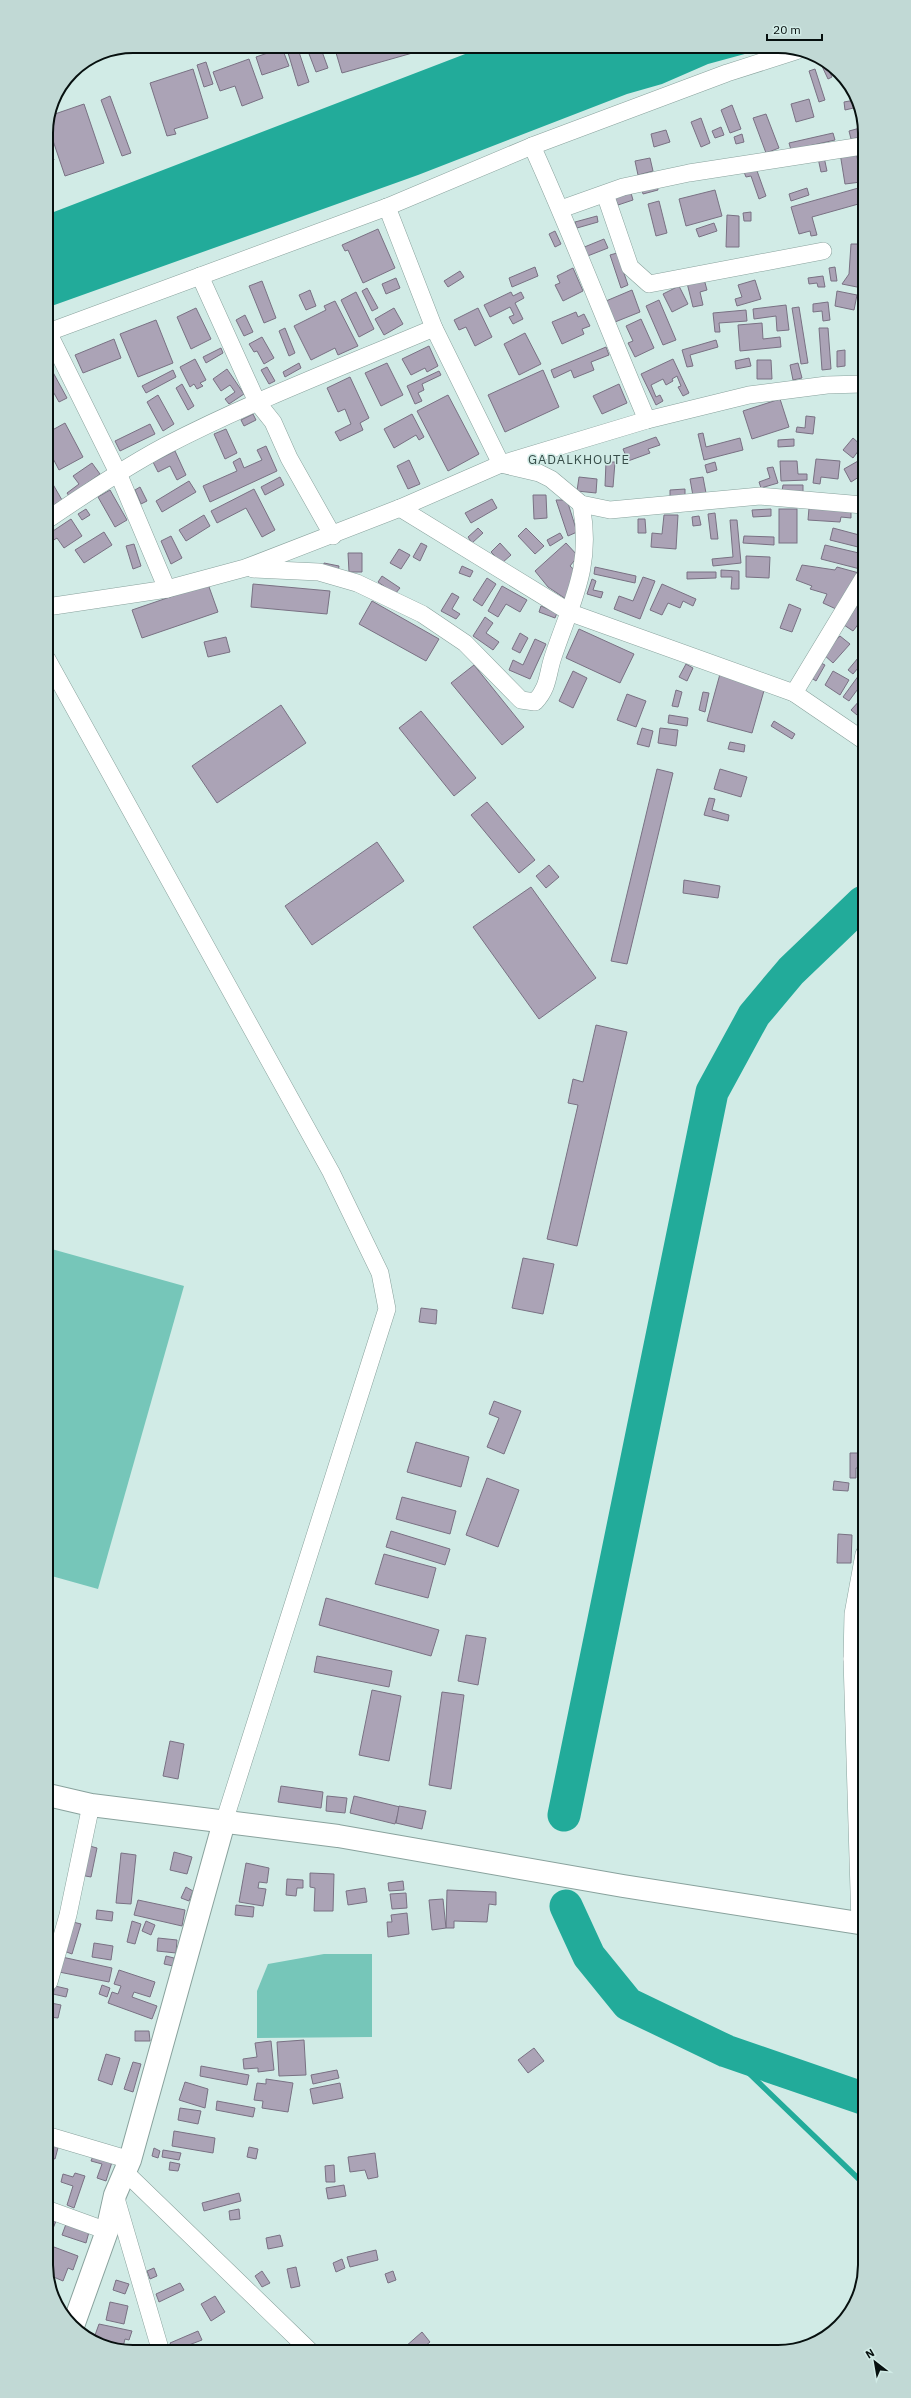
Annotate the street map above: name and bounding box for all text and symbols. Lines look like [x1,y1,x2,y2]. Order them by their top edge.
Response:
scale bar [767,16,822,42]
text: 20 m [773,22,801,37]
district label: GADALKHOUTE [528,451,630,468]
north arrow [855,2342,895,2382]
text: N [863,2345,877,2361]

